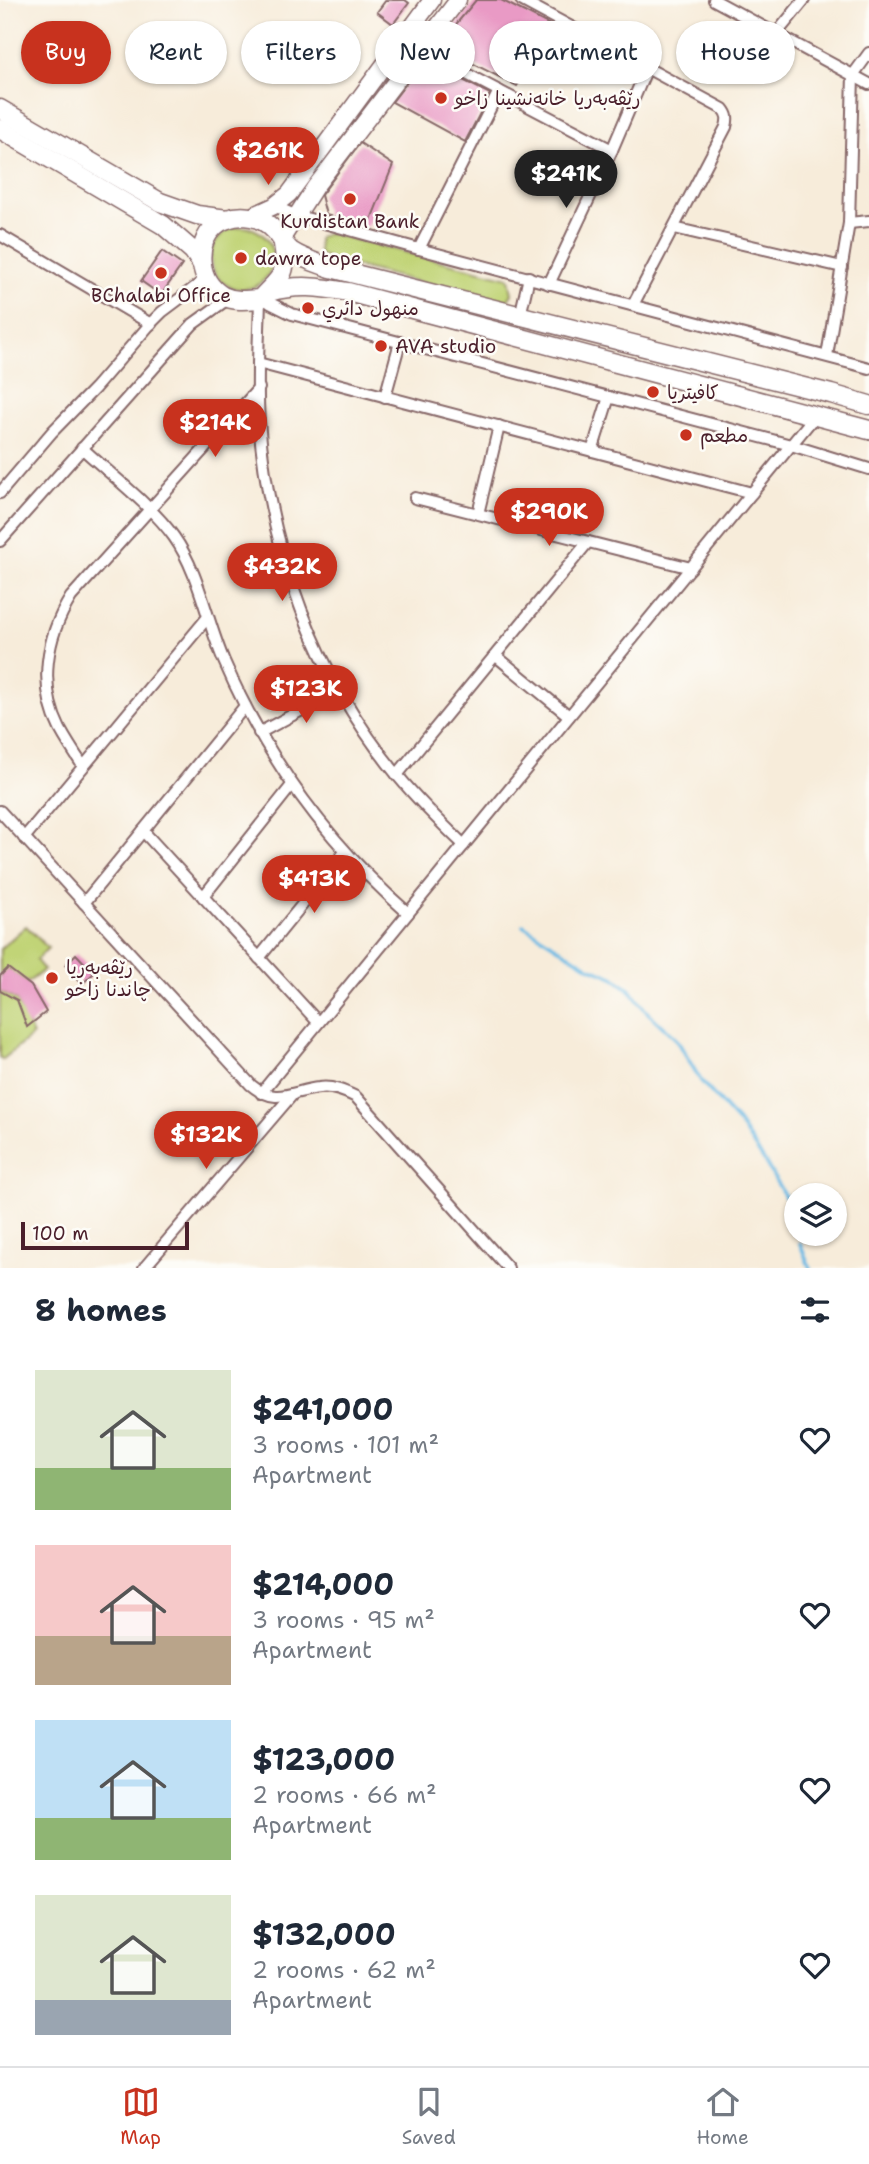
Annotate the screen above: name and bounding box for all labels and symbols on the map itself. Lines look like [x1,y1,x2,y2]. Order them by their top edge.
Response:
place label: رێڤه‌به‌ريا خانه‌نشينا زاخو [453,86,640,111]
marker: رێڤه‌به‌ريا خانه‌نشينا زاخو [433,90,449,106]
pin: $261K [219,128,317,187]
pin: $241K [517,150,615,210]
marker: Kurdistan Bank [342,191,358,207]
place label: Kurdistan Bank [280,209,420,234]
place label: dawra tope [255,246,362,271]
marker: dawra tope [233,250,249,266]
marker: BChalabi Office [153,265,169,281]
place label: BChalabi Office [91,283,231,308]
place label: منهول دائري [322,296,419,323]
marker: منهول دائري [300,300,316,316]
place label: AVA studio [395,334,496,359]
marker: AVA studio [373,338,389,354]
place label: كافيتريا [667,380,719,405]
marker: كافيتريا [645,384,661,400]
pin: $214K [166,400,264,459]
place label: مطعم [700,423,748,450]
marker: مطعم [678,427,694,443]
pin: $290K [500,489,598,548]
pin: $432K [233,544,331,603]
pin: $123K [257,666,355,725]
pin: $413K [265,856,363,915]
place label: رێڤه‌به‌ريا چاندنا زاخو [64,955,151,1002]
marker: رێڤه‌به‌ريا چاندنا زاخو [44,970,60,986]
pin: $132K [157,1112,255,1171]
scale bar [21,1219,189,1251]

